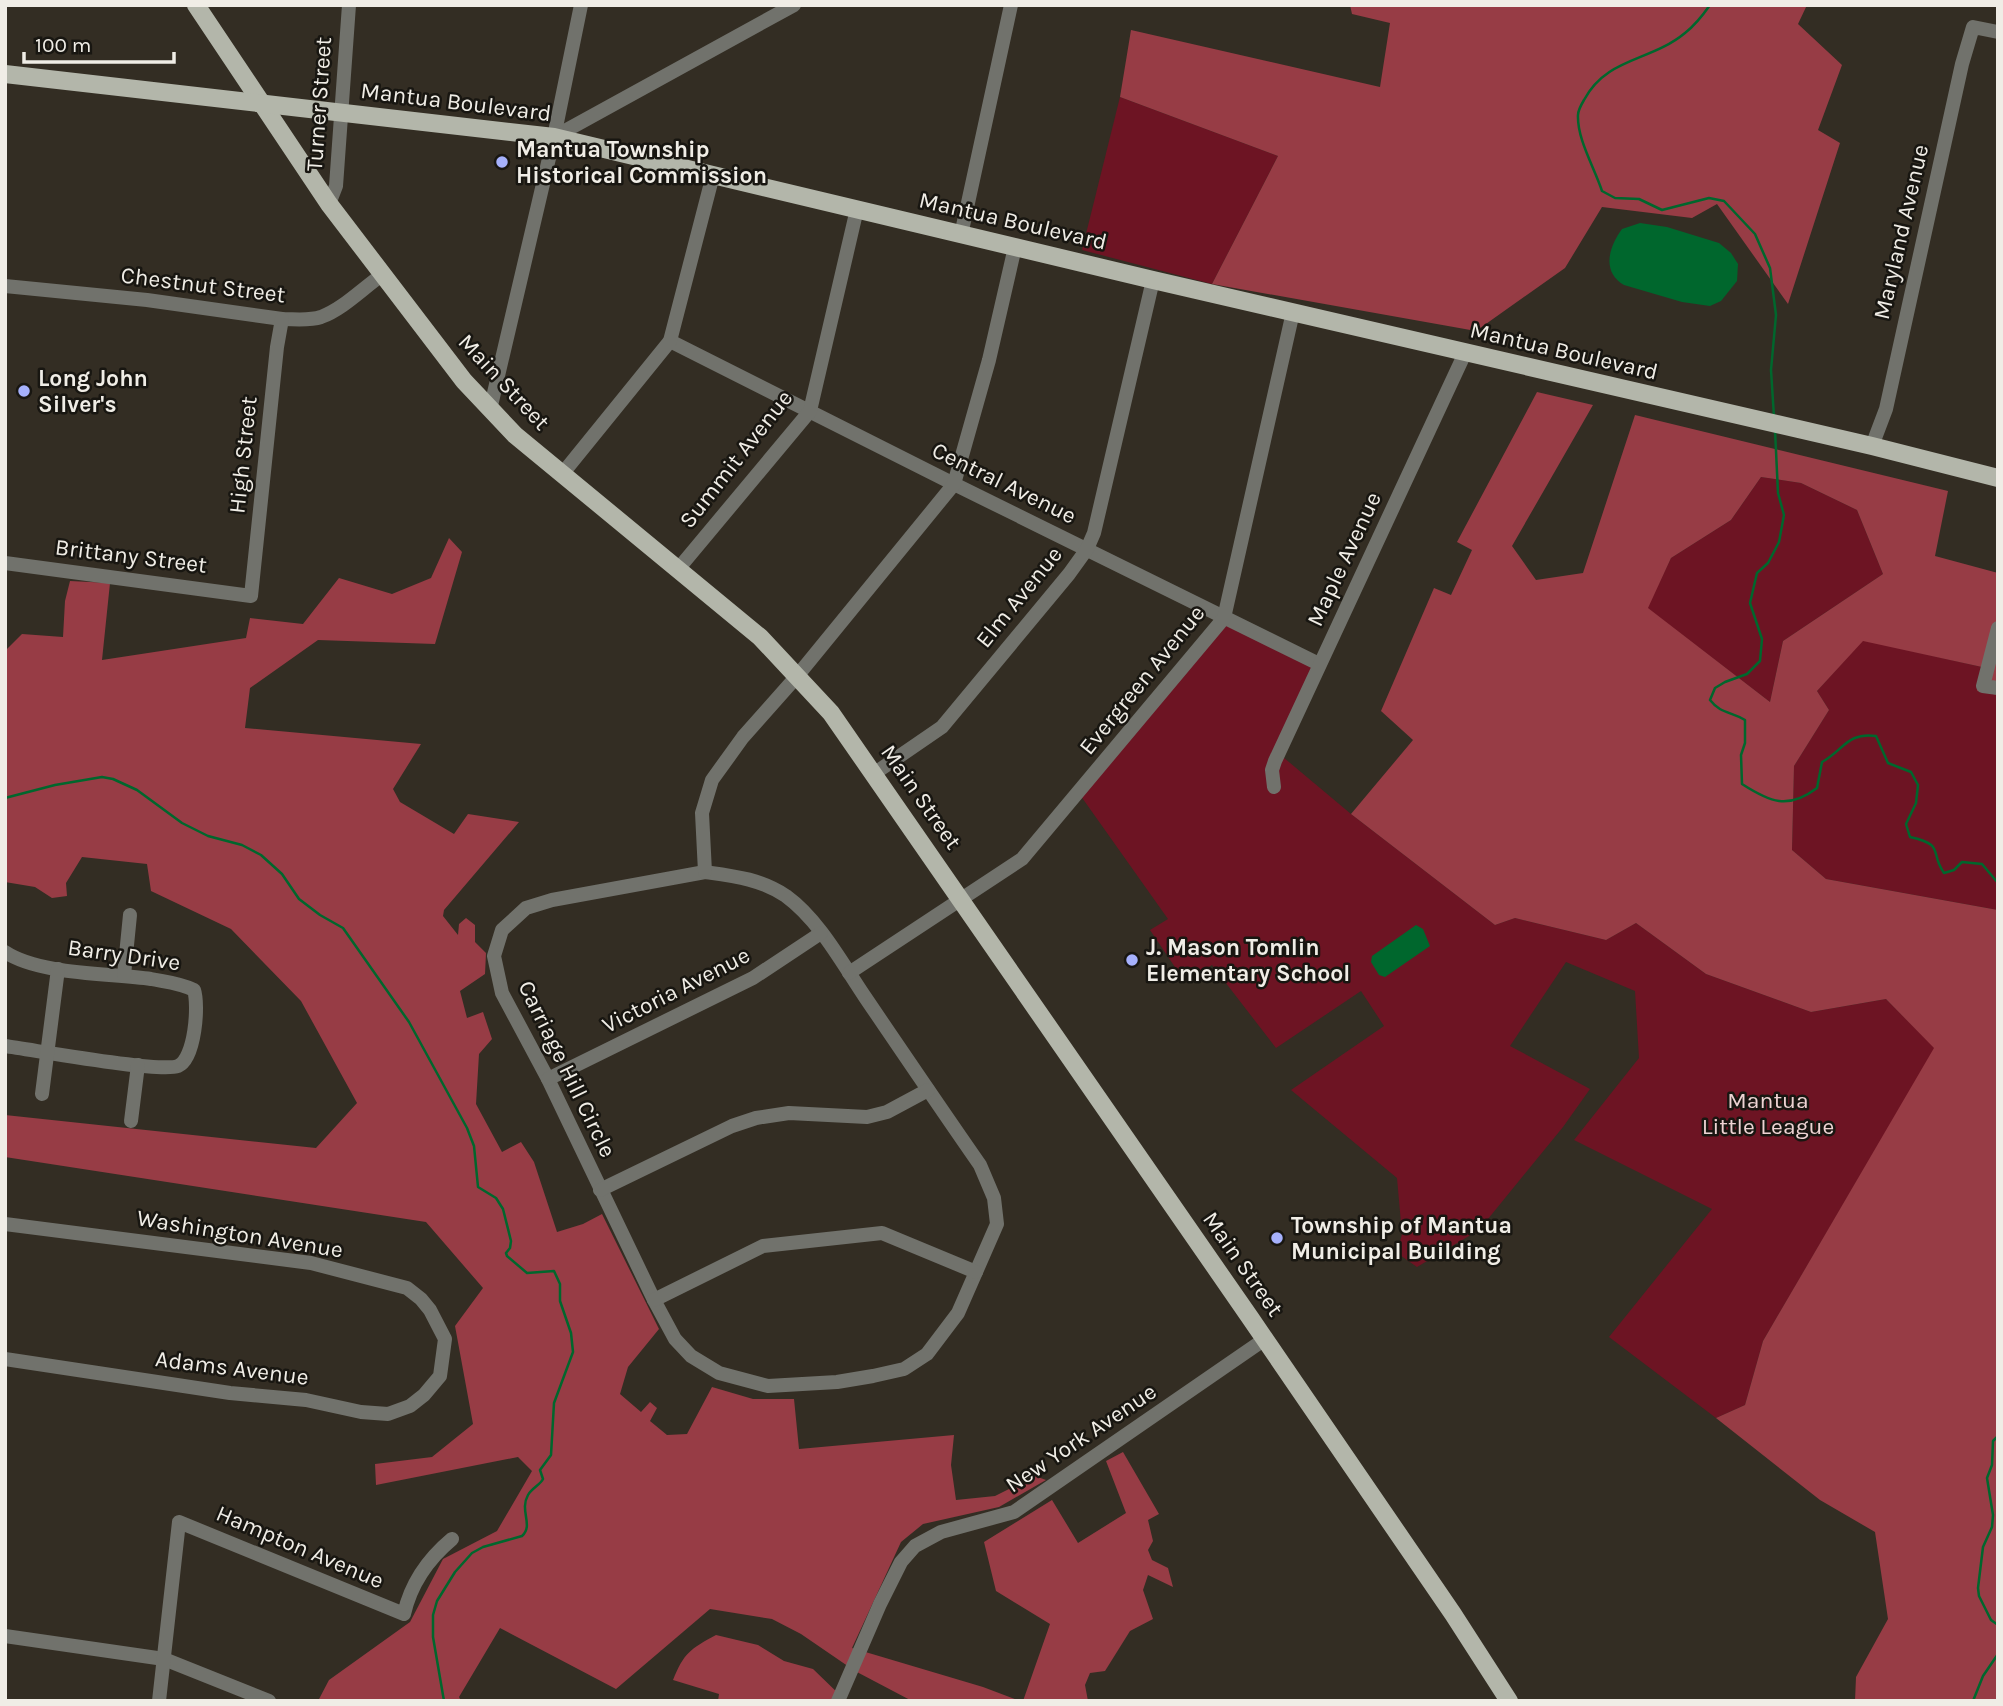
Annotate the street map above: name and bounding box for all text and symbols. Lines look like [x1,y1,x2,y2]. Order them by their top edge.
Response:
scale bar [24,21,175,65]
text: 100 m [35,33,92,57]
street label: Turner Street [301,35,337,172]
street label: Mantua Boulevard [359,77,553,127]
place label: Mantua Township Historical Commission [516,136,767,189]
street label: Maryland Avenue [1868,142,1934,322]
marker: Mantua Township Historical Commission [494,154,510,170]
street label: Mantua Boulevard [916,186,1110,256]
street label: Chestnut Street [119,262,287,309]
street label: Mantua Boulevard [1467,316,1661,386]
street label: Main Street [453,328,556,436]
place label: Long John Silver's [38,365,148,418]
marker: Long John Silver's [16,383,32,399]
street label: Summit Avenue [674,385,798,533]
street label: High Street [223,395,263,515]
street label: Central Avenue [928,436,1080,530]
street label: Maple Avenue [1301,488,1387,630]
street label: Brittany Street [54,533,209,579]
street label: Elm Avenue [970,541,1068,653]
street label: Evergreen Avenue [1074,600,1210,760]
street label: Main Street [875,739,967,855]
street label: Barry Drive [66,934,182,976]
place label: J. Mason Tomlin Elementary School [1146,934,1350,987]
street label: Victoria Avenue [598,941,754,1039]
marker: J. Mason Tomlin Elementary School [1124,952,1140,968]
street label: Carriage Hill Circle [513,976,621,1162]
park label: Mantua Little League [1702,1087,1834,1140]
street label: Washington Avenue [135,1204,345,1264]
street label: Main Street [1197,1206,1289,1322]
place label: Township of Mantua Municipal Building [1291,1212,1512,1265]
marker: Township of Mantua Municipal Building [1269,1230,1285,1246]
street label: Adams Avenue [154,1345,310,1391]
street label: New York Avenue [1001,1378,1161,1498]
street label: Hampton Avenue [212,1500,388,1594]

